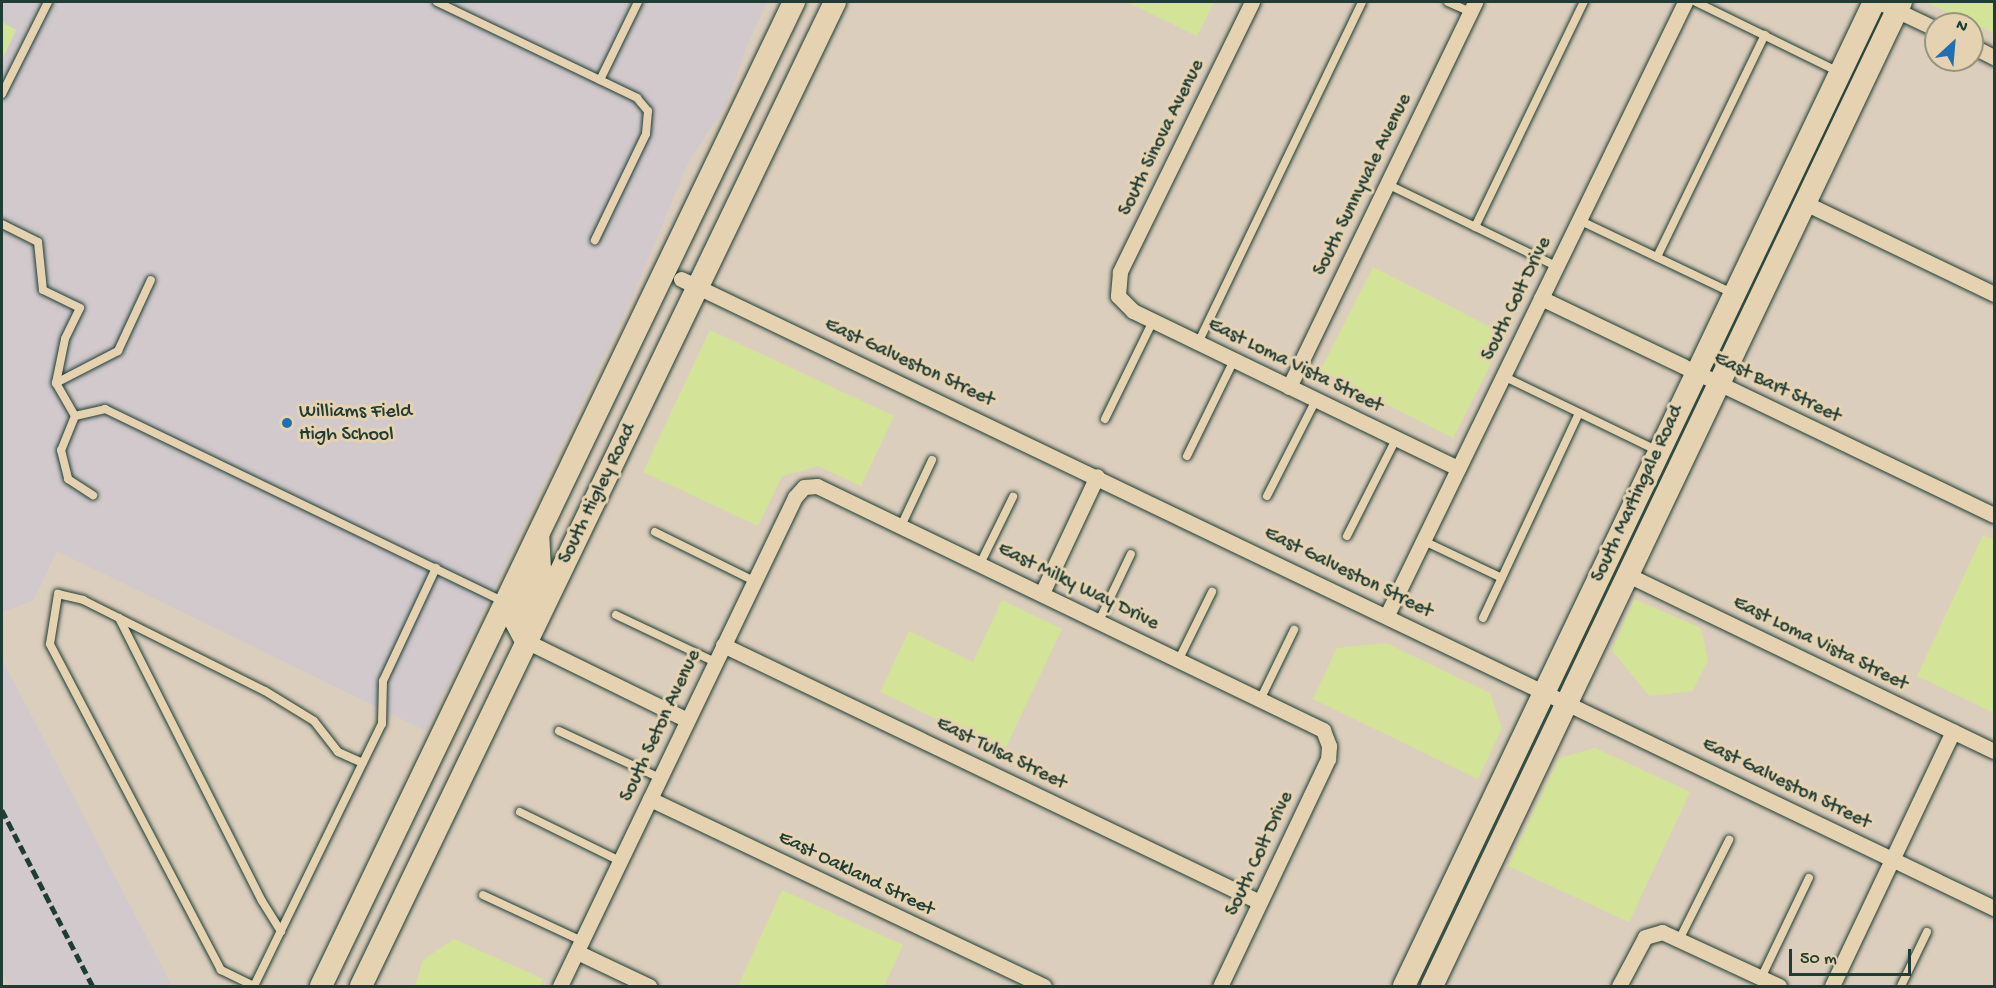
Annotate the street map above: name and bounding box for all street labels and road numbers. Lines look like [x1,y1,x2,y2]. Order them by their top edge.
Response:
street label: South Sinova Avenue [1114,56,1210,220]
street label: South Sunnyvale Avenue [1308,90,1418,280]
street label: South Colt Drive [1477,233,1557,365]
street label: East Galveston Street [820,313,998,413]
street label: East Loma Vista Street [1204,313,1386,419]
street label: East Bart Street [1710,347,1844,429]
street label: South Martingale Road [1586,402,1690,586]
street label: South Higley Road [554,420,642,568]
street label: East Galveston Street [1260,522,1436,624]
street label: East Milky Way Drive [994,538,1162,636]
street label: East Loma Vista Street [1729,591,1911,697]
street label: South Seton Avenue [615,646,707,806]
street label: East Tulsa Street [932,712,1070,796]
street label: East Galveston Street [1698,733,1874,835]
street label: South Colt Drive [1221,788,1299,920]
street label: East Oakland Street [774,826,938,922]

